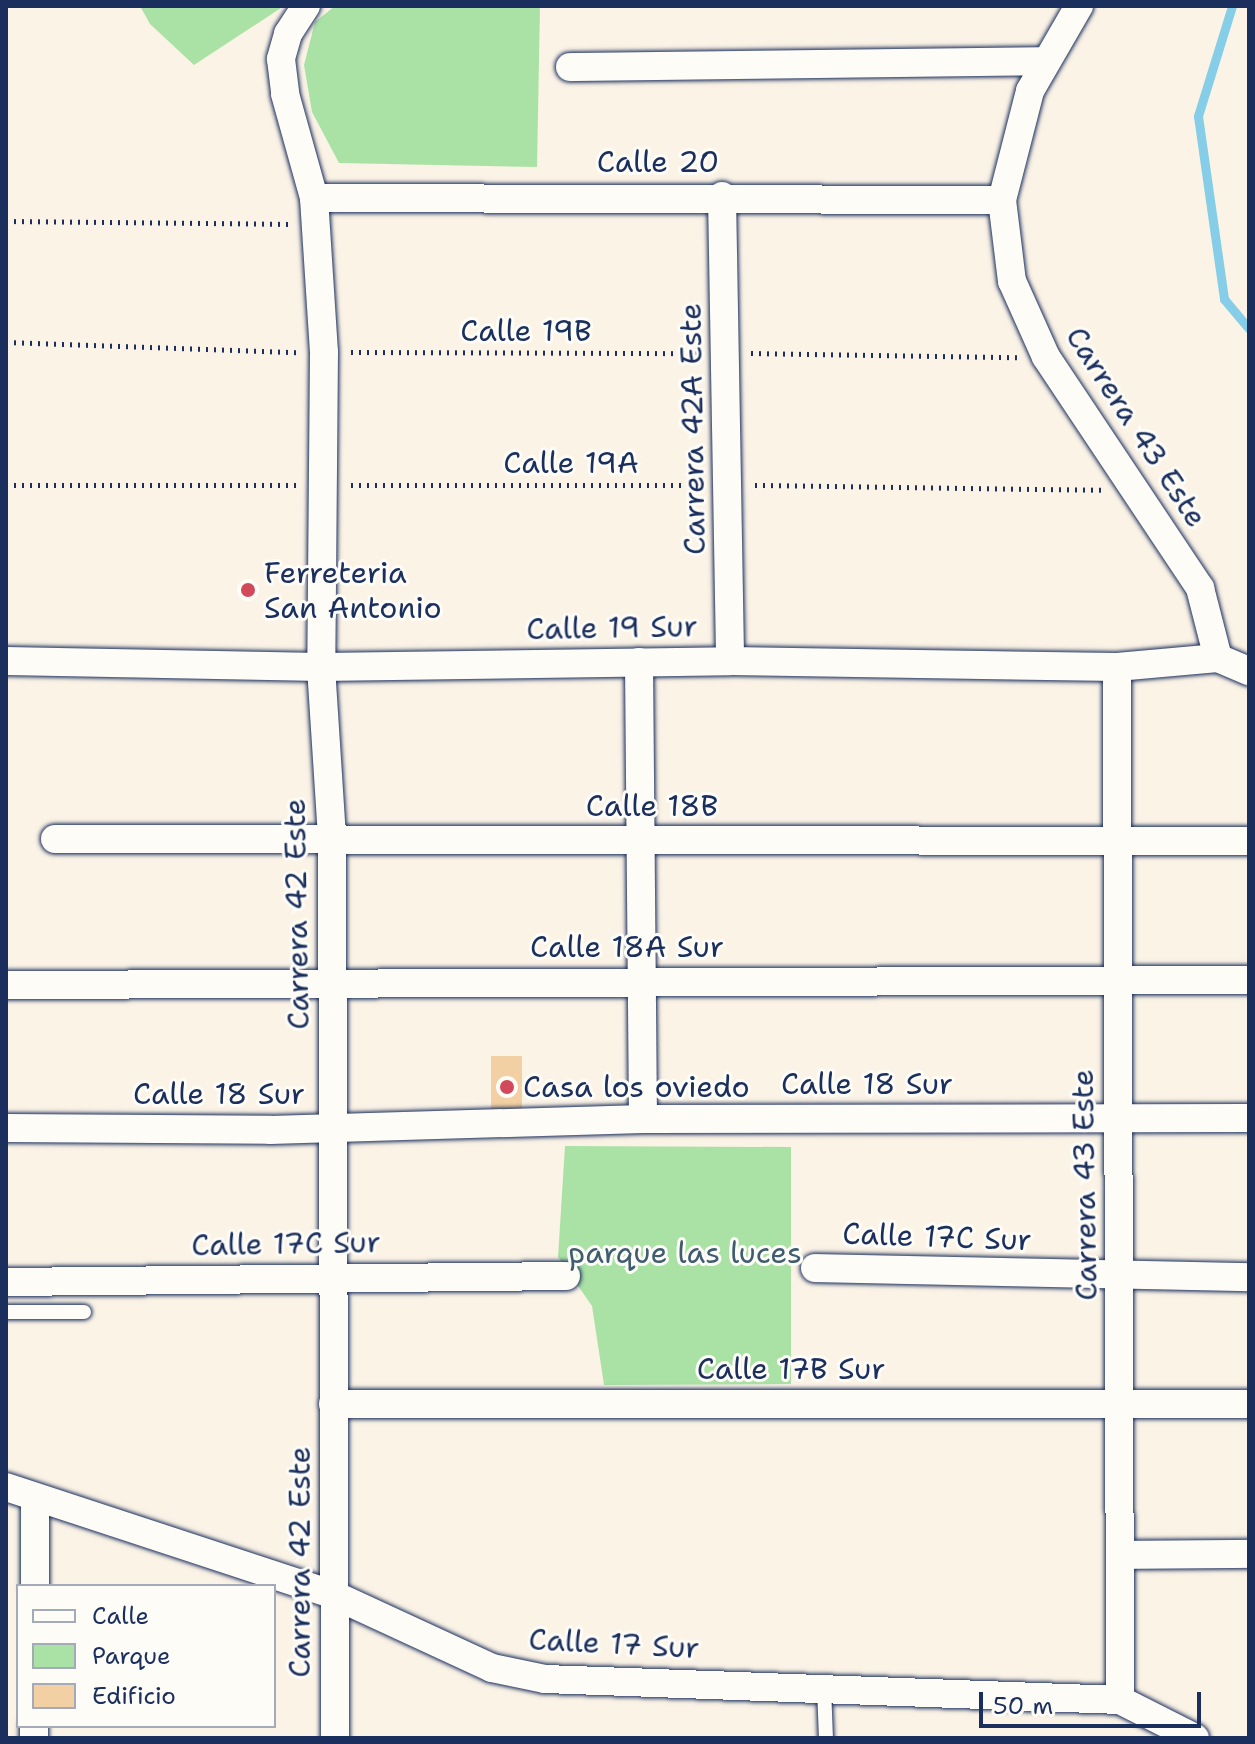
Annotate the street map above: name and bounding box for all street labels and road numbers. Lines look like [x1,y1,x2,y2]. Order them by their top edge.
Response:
street label: Calle 20 [597,144,719,180]
street label: Carrera 42A Este [673,303,713,555]
street label: Calle 19B [460,313,592,349]
street label: Carrera 43 Este [1058,320,1214,534]
street label: Calle 19A [503,445,639,481]
street label: Calle 19 Sur [526,609,698,647]
street label: Calle 18B [586,788,718,824]
street label: Carrera 42 Este [277,798,317,1030]
street label: Calle 18A Sur [530,929,724,965]
street label: Calle 18 Sur [781,1066,953,1102]
street label: Carrera 43 Este [1065,1069,1105,1301]
street label: Calle 18 Sur [133,1076,305,1112]
street label: Calle 17C Sur [842,1216,1032,1258]
street label: Calle 17C Sur [191,1224,381,1264]
street label: Calle 17B Sur [697,1351,885,1387]
street label: Carrera 42 Este [282,1446,318,1678]
street label: Calle 17 Sur [528,1622,700,1666]

